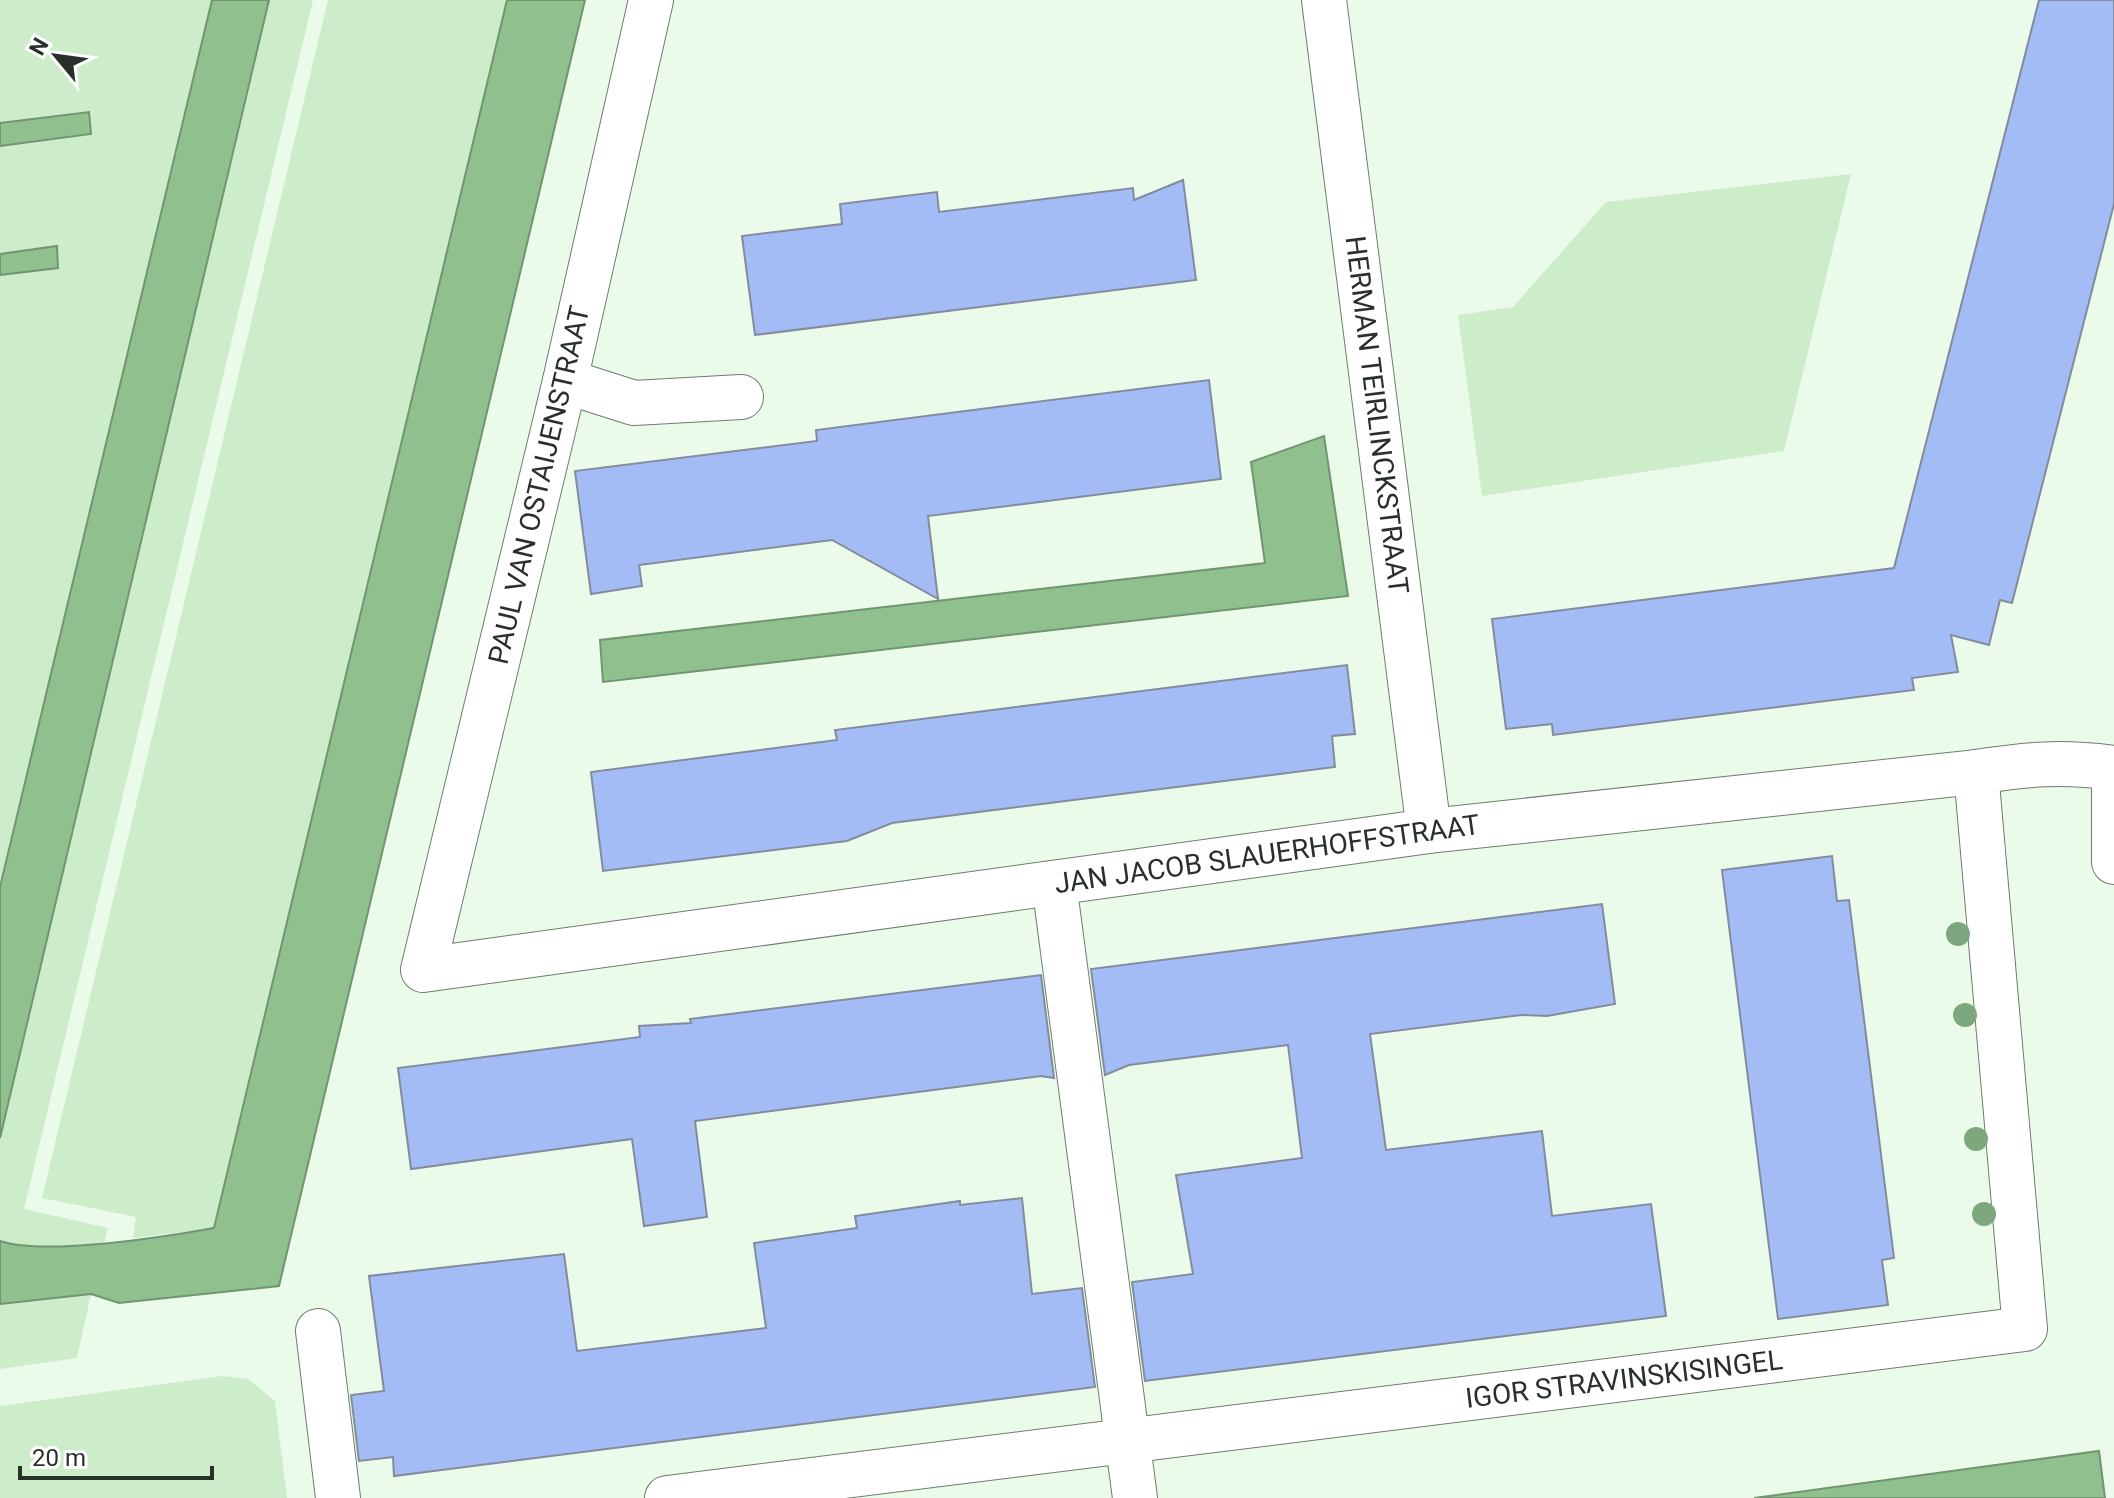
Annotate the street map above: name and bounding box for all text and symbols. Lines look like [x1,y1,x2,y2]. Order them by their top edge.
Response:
north arrow [16,16,96,96]
text: N [24,34,54,59]
street label: HERMAN TEIRLINCKSTRAAT [1339,234,1415,596]
street label: PAUL VAN OSTAIJENSTRAAT [482,302,596,667]
street label: JAN JACOB SLAUERHOFFSTRAAT [1052,808,1482,900]
street label: IGOR STRAVINSKISINGEL [1464,1343,1784,1415]
scale bar [20,1430,212,1480]
text: 20 m [32,1444,86,1472]

